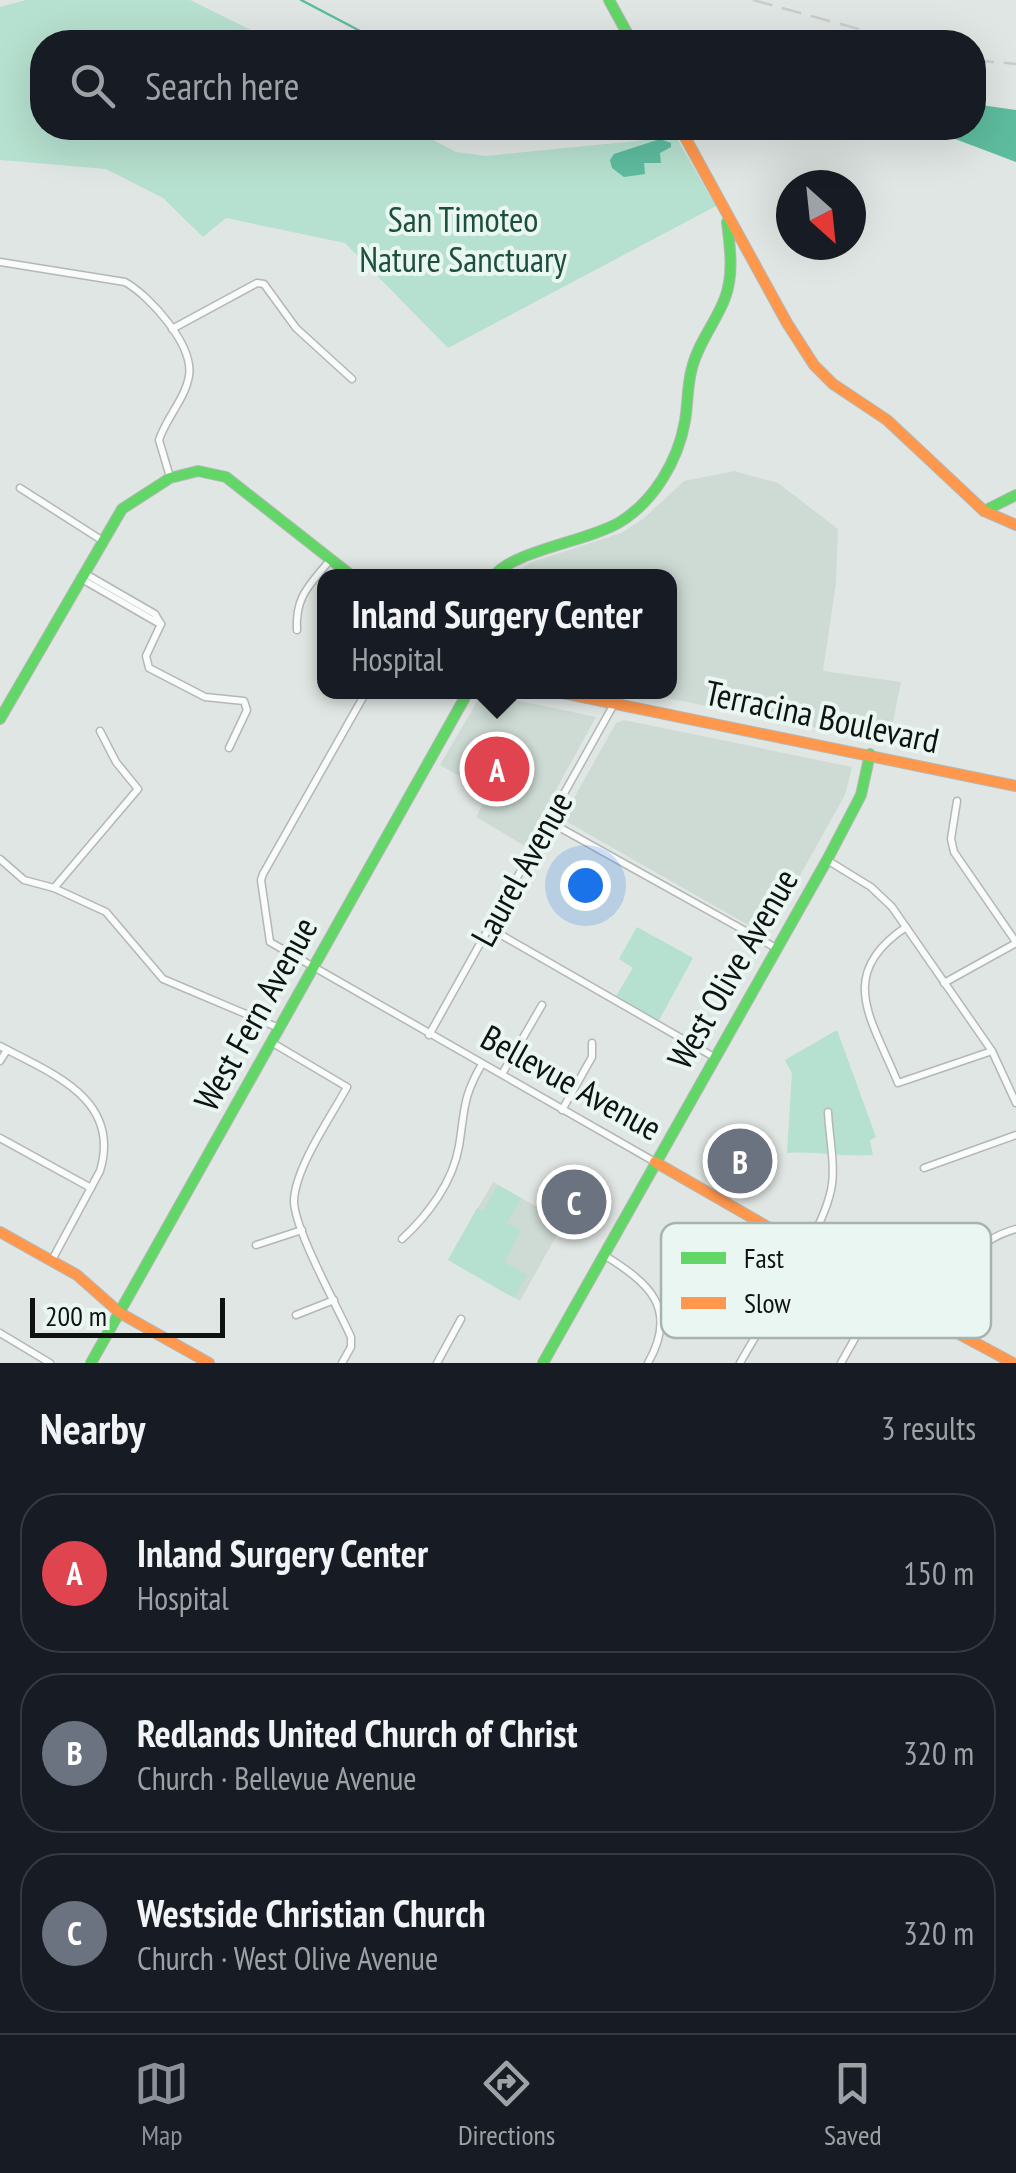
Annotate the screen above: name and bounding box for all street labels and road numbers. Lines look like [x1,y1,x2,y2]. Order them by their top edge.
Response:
street label: Terracina Boulevard [701,669,943,763]
street label: Laurel Avenue [460,783,583,954]
street label: West Olive Avenue [656,860,808,1077]
street label: West Fern Avenue [183,909,327,1118]
street label: Bellevue Avenue [473,1014,670,1151]

